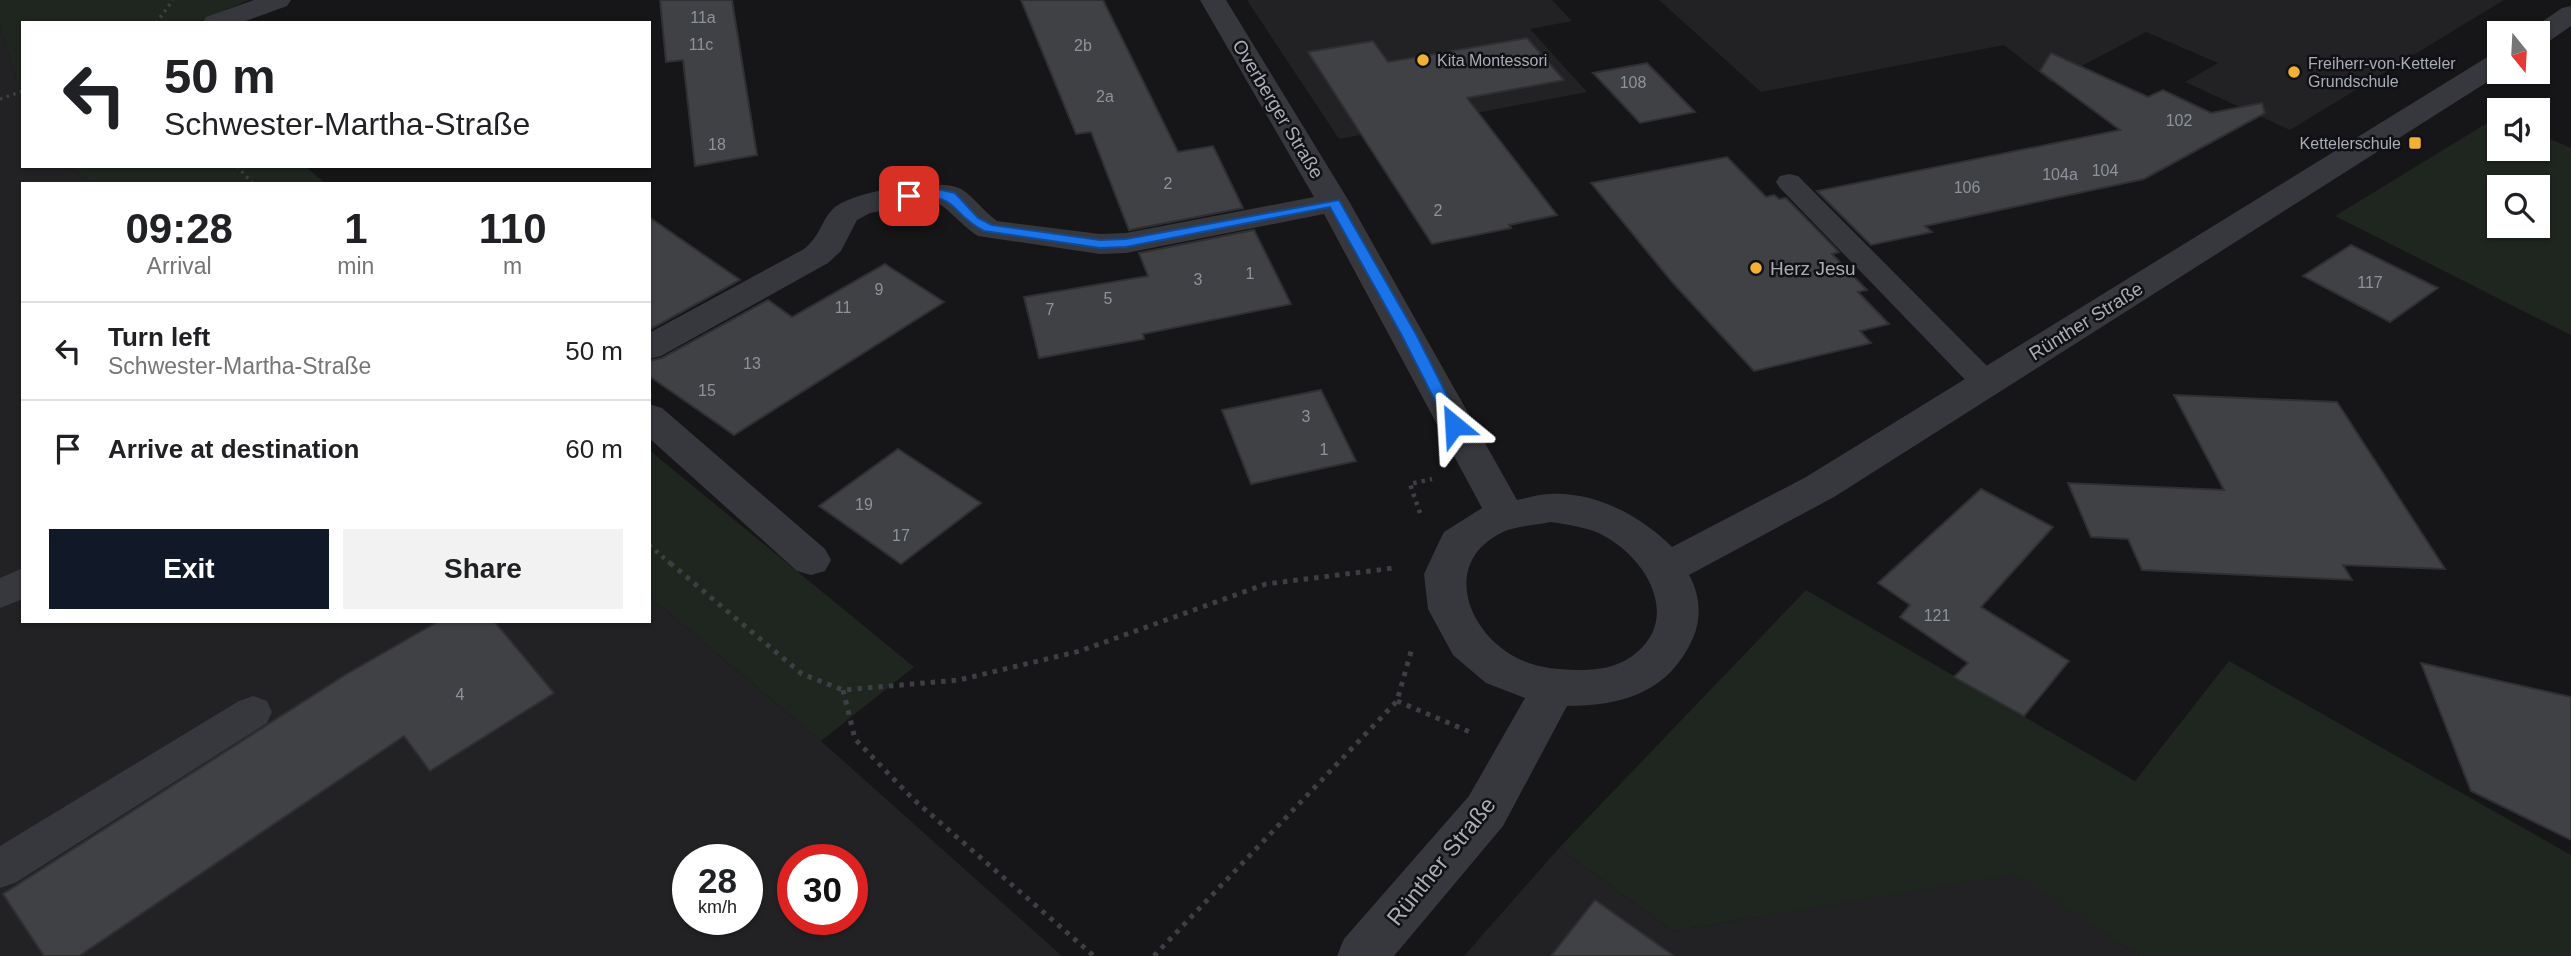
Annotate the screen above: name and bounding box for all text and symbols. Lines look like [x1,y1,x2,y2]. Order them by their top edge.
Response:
house number: 11a [690,9,716,26]
north arrow [2487,21,2550,84]
map controls [2487,21,2550,238]
house number: 11c [689,36,713,53]
street label: Overberger Straße [1228,36,1328,182]
house number: 2b [1074,37,1092,54]
icon: left [49,49,140,140]
text: 50 m [164,49,276,103]
marker: Kita Montessori [1415,52,1431,68]
place label: Kita Montessori [1437,52,1547,69]
place label: Freiherr-von-Ketteler Grundschule [2308,55,2456,90]
marker: Freiherr-von-Ketteler Grundschule [2286,64,2302,80]
house number: 108 [1620,74,1646,91]
house number: 2a [1096,88,1114,105]
button: sound [2487,98,2550,161]
text: Schwester-Martha-Straße [164,106,530,142]
house number: 102 [2166,112,2192,129]
place label: Kettelerschule [2300,135,2401,152]
marker: Kettelerschule [2407,135,2423,151]
house number: 18 [708,136,726,153]
house number: 104 [2092,162,2118,179]
pin [879,166,939,226]
house number: 104a [2042,166,2078,183]
house number: 2 [1164,175,1173,192]
button: search [2487,175,2550,238]
icon: arrive [890,177,928,215]
house number: 106 [1954,179,1980,196]
house number: 2 [1434,202,1443,219]
text: 09:28 [125,205,233,252]
text: 1 [344,205,368,252]
text: 110 [479,205,547,252]
text: Arrival [147,253,212,279]
text: min [337,253,374,279]
text: m [503,253,522,279]
place label: Herz Jesu [1770,258,1856,279]
marker: Herz Jesu [1748,260,1764,276]
house number: 1 [1246,265,1255,282]
house number: 3 [1194,271,1203,288]
house number: 117 [2357,274,2383,291]
street label: Rünther Straße [2025,278,2147,364]
house number: 9 [875,281,884,298]
house number: 5 [1104,290,1113,307]
house number: 11 [835,299,851,316]
house number: 7 [1046,301,1055,318]
text: Turn left [108,322,210,352]
icon: left [49,332,87,370]
text: 50 m [565,336,623,366]
text: Schwester-Martha-Straße [108,353,371,379]
house number: 13 [743,355,761,372]
house number: 15 [698,382,716,399]
position arrow [1417,388,1491,462]
house number: 3 [1302,408,1311,425]
icon: arrive [49,430,87,468]
text: Arrive at destination [108,434,359,464]
text: 60 m [565,434,623,464]
house number: 1 [1320,441,1329,458]
house number: 19 [855,496,873,513]
house number: 17 [892,527,910,544]
button: Exit [49,529,329,609]
button: Share [343,529,623,609]
house number: 121 [1924,607,1950,624]
house number: 4 [456,686,465,703]
street label: Rünther Straße [1381,792,1501,930]
speed limit sign: 30 [777,844,868,935]
text: 28 [698,861,737,900]
text: km/h [698,897,737,917]

